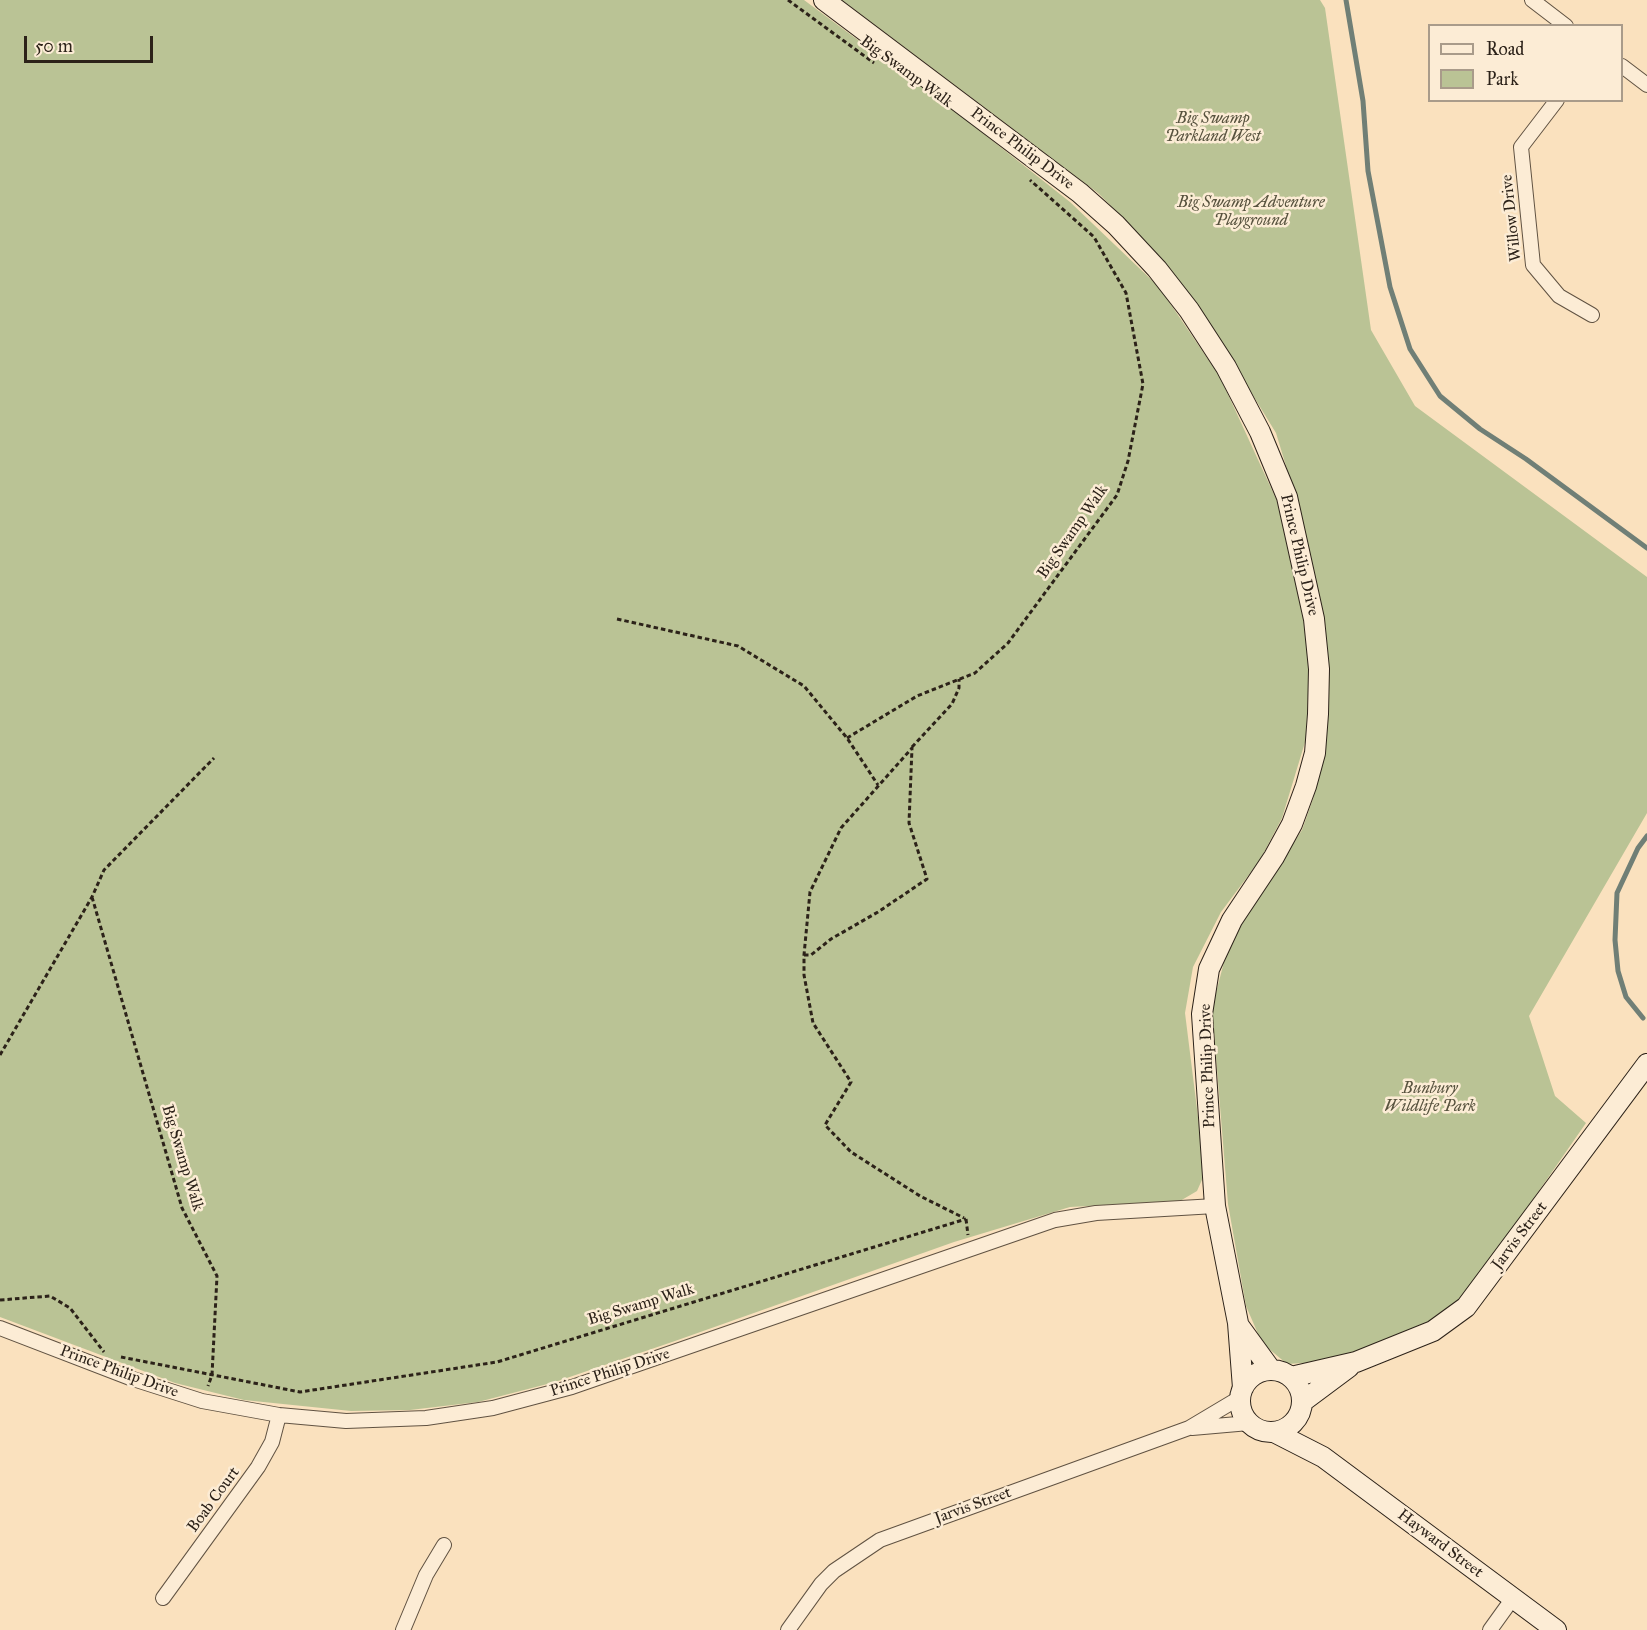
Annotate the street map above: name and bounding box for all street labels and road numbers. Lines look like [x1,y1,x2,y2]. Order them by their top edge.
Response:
street label: Big Swamp Walk [856,32,956,112]
street label: Prince Philip Drive [966,104,1078,194]
street label: Willow Drive [1498,174,1526,262]
street label: Big Swamp Walk [1034,481,1112,583]
street label: Prince Philip Drive [1276,492,1322,618]
street label: Prince Philip Drive [1196,1003,1220,1129]
street label: Big Swamp Walk [157,1103,207,1213]
street label: Jarvis Street [1488,1198,1552,1274]
street label: Big Swamp Walk [586,1280,696,1330]
street label: Prince Philip Drive [57,1342,181,1402]
street label: Prince Philip Drive [548,1345,672,1401]
street label: Boab Court [184,1464,244,1536]
street label: Jarvis Street [932,1483,1014,1529]
street label: Hayward Street [1393,1506,1487,1582]

